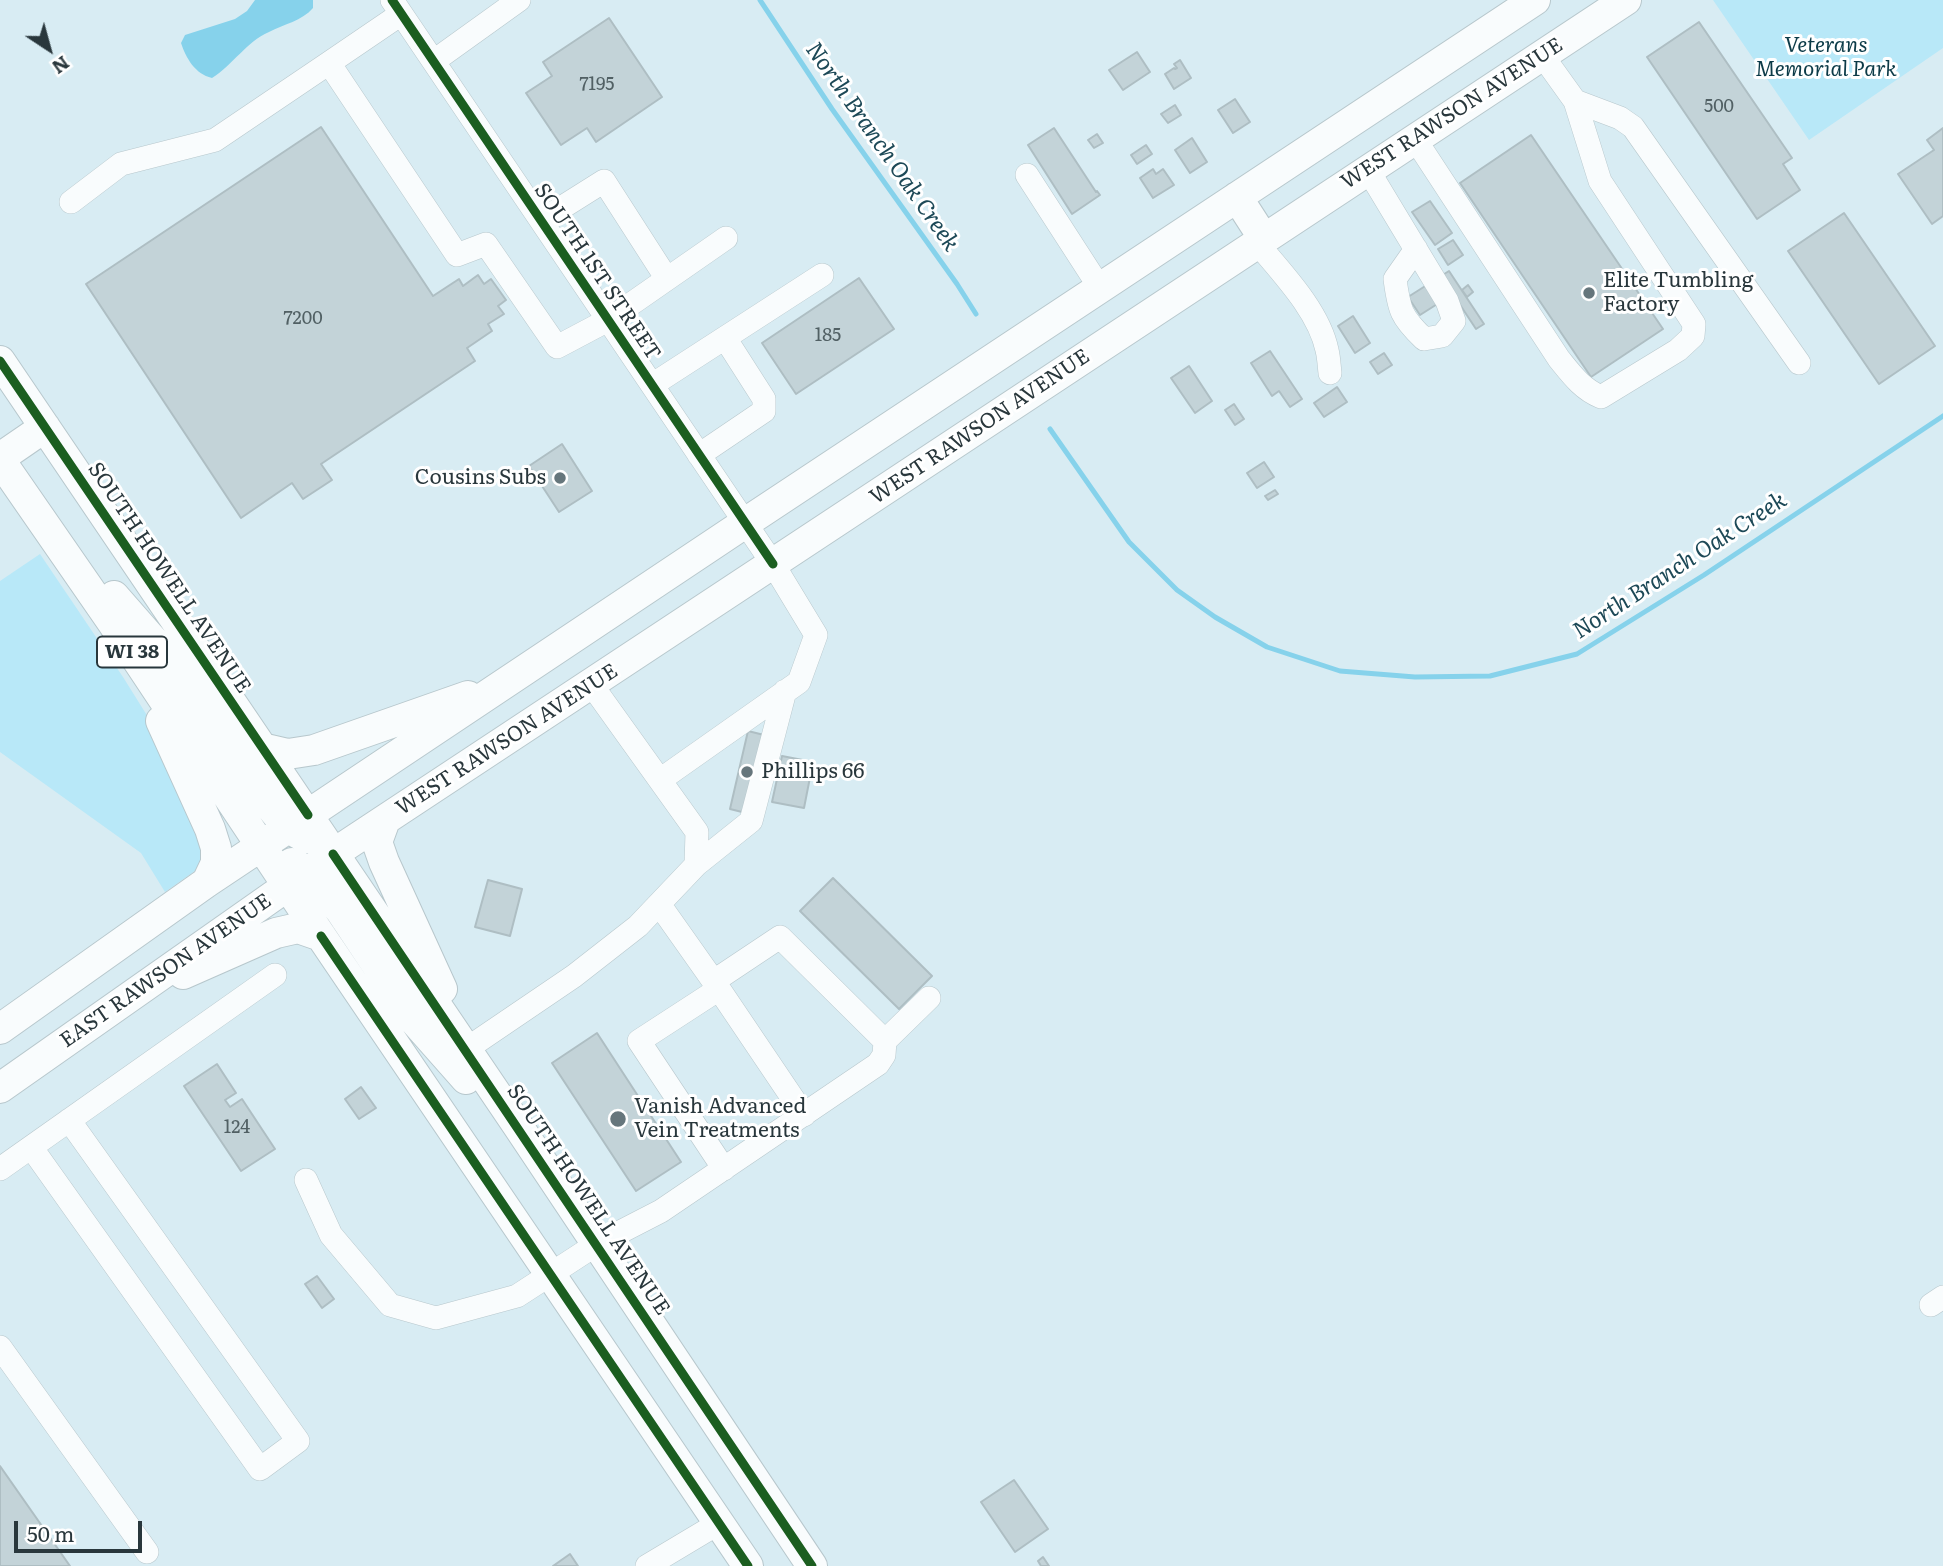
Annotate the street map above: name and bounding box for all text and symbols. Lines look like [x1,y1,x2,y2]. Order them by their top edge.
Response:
north arrow [14,14,84,84]
street label: WEST RAWSON AVENUE [1336,33,1568,195]
park label: Veterans Memorial Park [1755,33,1897,83]
water label: North Branch Oak Creek [799,37,965,257]
text: N [47,50,76,82]
house number: 7195 [579,74,615,96]
house number: 500 [1704,96,1734,118]
street label: SOUTH 1ST STREET [528,179,666,365]
place label: Elite Tumbling Factory [1603,268,1753,318]
marker: Elite Tumbling Factory [1581,285,1597,301]
house number: 7200 [283,308,323,330]
house number: 185 [815,325,841,347]
street label: WEST RAWSON AVENUE [865,344,1095,510]
street label: SOUTH HOWELL AVENUE [82,458,256,698]
place label: Cousins Subs [415,465,546,491]
marker: Cousins Subs [552,470,568,486]
water label: North Branch Oak Creek [1568,487,1792,645]
road number: WI 38 [97,636,167,667]
street label: WEST RAWSON AVENUE [391,659,623,821]
place label: Phillips 66 [761,759,864,785]
marker: Phillips 66 [739,764,755,780]
street label: EAST RAWSON AVENUE [56,888,276,1054]
street label: SOUTH HOWELL AVENUE [501,1080,675,1320]
place label: Vanish Advanced Vein Treatments [634,1094,806,1144]
marker: Vanish Advanced Vein Treatments [608,1109,628,1129]
house number: 124 [224,1117,250,1139]
scale bar [18,1506,145,1550]
text: 50 m [27,1517,74,1548]

